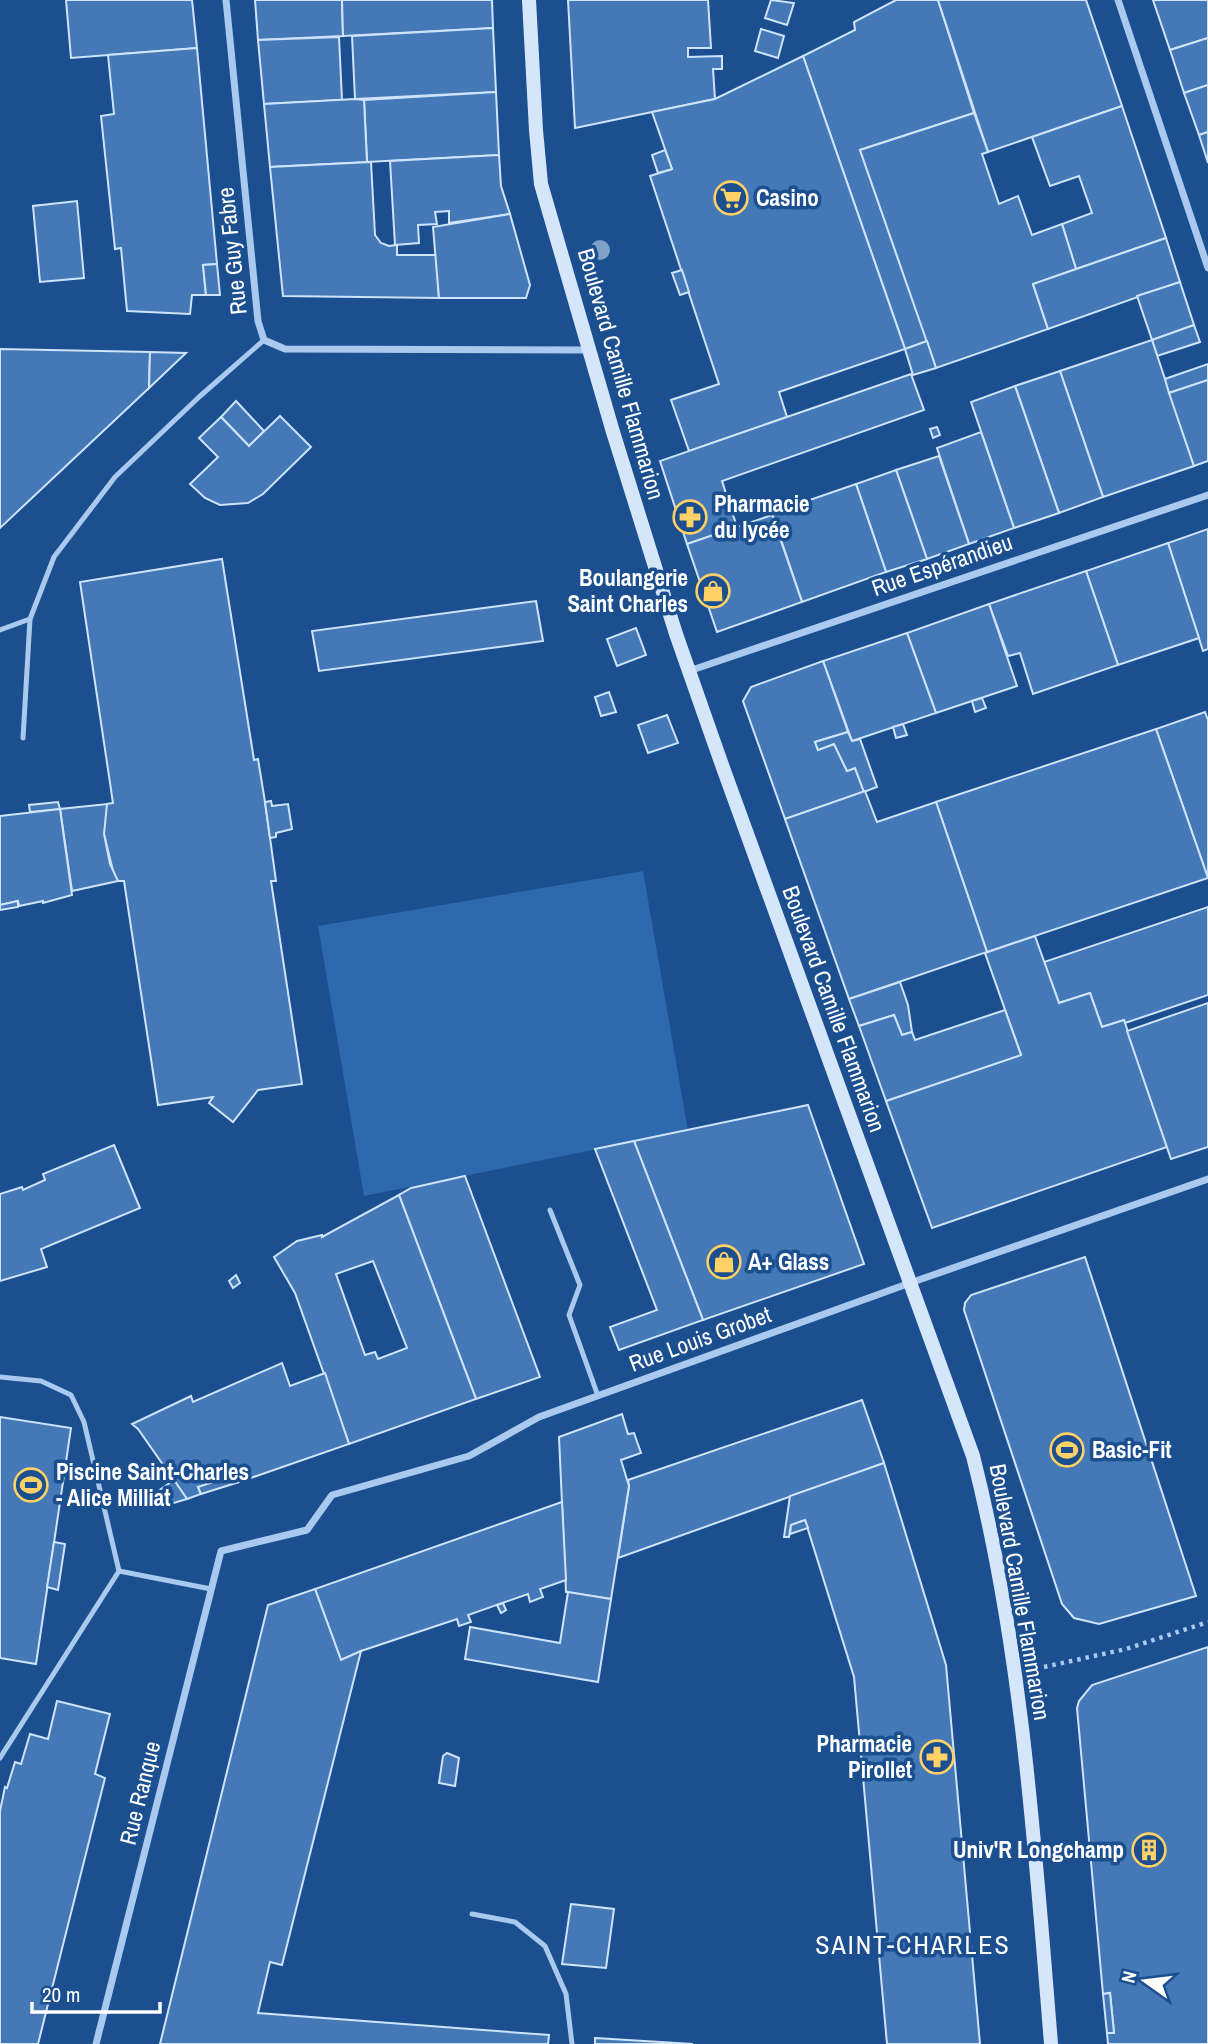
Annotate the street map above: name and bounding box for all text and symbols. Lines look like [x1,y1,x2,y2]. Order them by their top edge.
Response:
supermarket icon: Casino [712,179,750,217]
place label: Casino [756,182,819,213]
street label: Rue Guy Fabre [209,186,254,316]
street label: Boulevard Camille Flammarion [571,245,672,503]
place label: Pharmacie du lycée [714,488,809,545]
pharmacy icon: Pharmacie du lycée [671,498,709,536]
street label: Rue Espérandieu [867,526,1016,603]
place label: Boulangerie Saint Charles [567,562,688,619]
shop icon: Boulangerie Saint Charles [694,572,732,610]
street label: Boulevard Camille Flammarion [775,881,893,1136]
shop icon: A+ Glass [705,1243,743,1281]
place label: A+ Glass [748,1246,829,1277]
street label: Rue Louis Grobet [625,1299,775,1379]
sports icon: Basic-Fit [1048,1431,1086,1469]
place label: Basic-Fit [1092,1434,1172,1465]
place label: Piscine Saint-Charles - Alice Milliat [56,1456,249,1513]
street label: Boulevard Camille Flammarion [983,1461,1058,1723]
sports icon: Piscine Saint-Charles - Alice Milliat [12,1466,50,1504]
place label: Pharmacie Pirollet [817,1728,912,1785]
street label: Rue Ranque [112,1738,167,1848]
pharmacy icon: Pharmacie Pirollet [918,1738,956,1776]
building icon: Univ'R Longchamp [1130,1831,1168,1869]
place label: Univ'R Longchamp [953,1834,1124,1865]
district label: SAINT-CHARLES [815,1927,1011,1962]
north arrow [1110,1946,1180,2016]
text: N [1115,1968,1142,1985]
scale bar [32,1970,159,2014]
text: 20 m [42,1980,80,2009]

